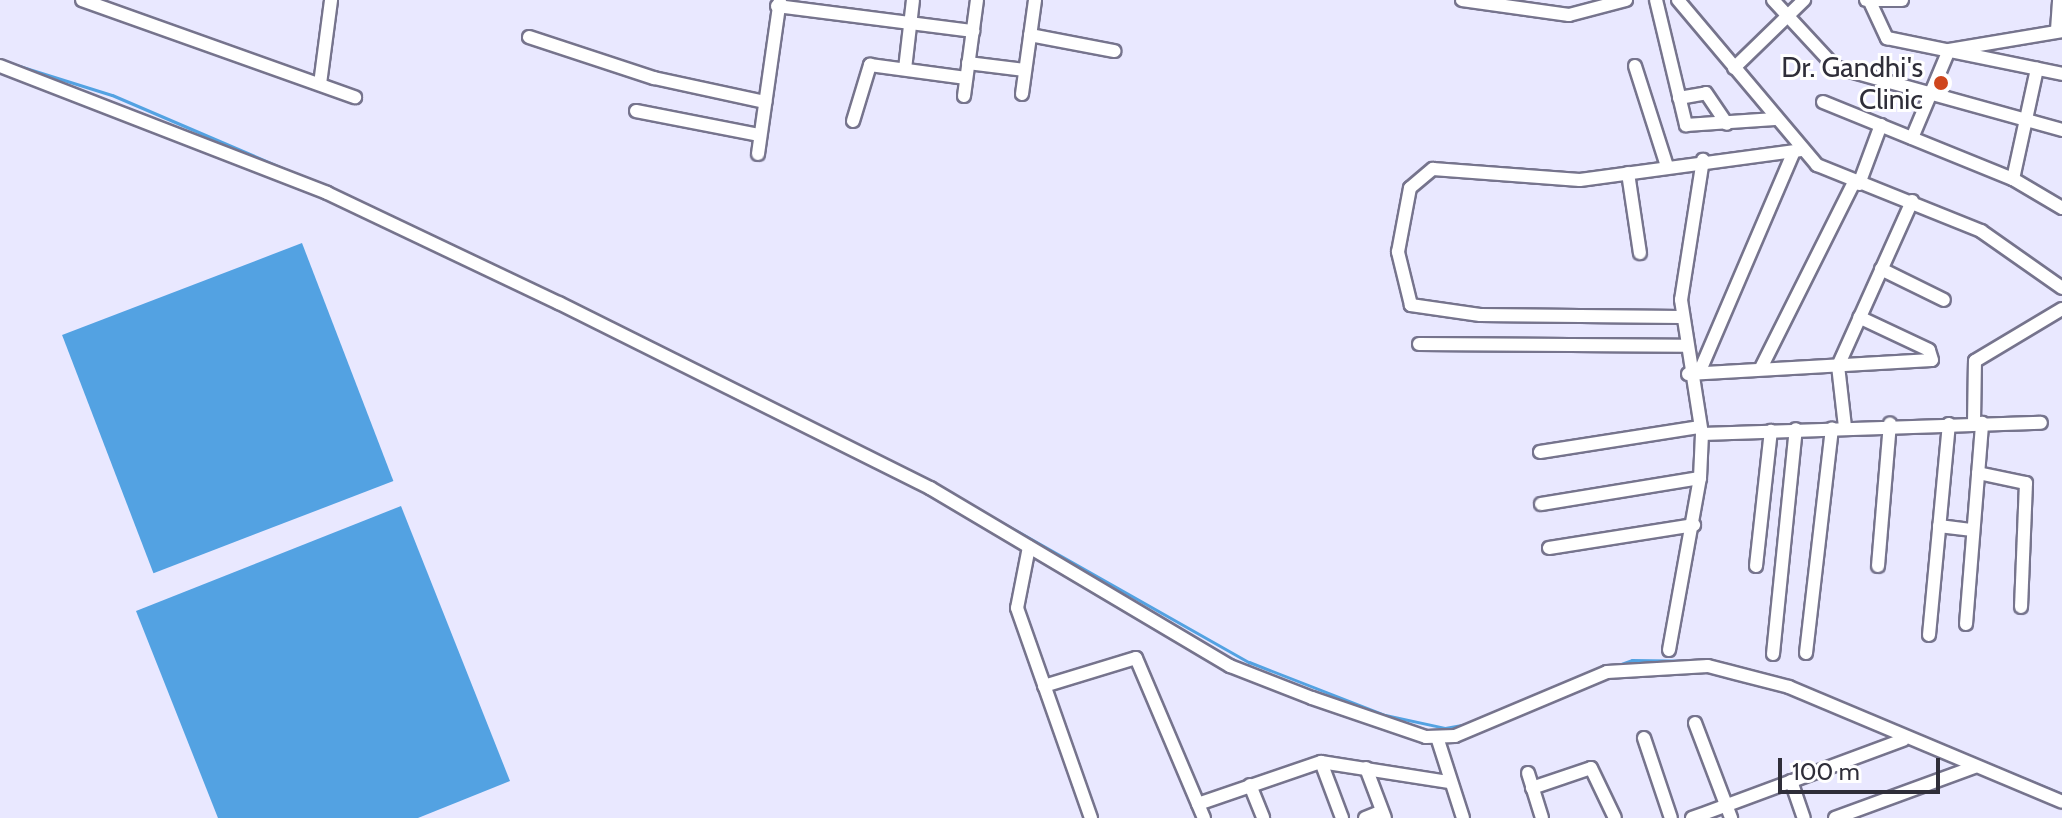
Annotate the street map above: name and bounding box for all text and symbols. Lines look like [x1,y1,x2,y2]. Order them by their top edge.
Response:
place label: Dr. Gandhi's Clinic [1781,50,1923,116]
marker: Dr. Gandhi's Clinic [1930,72,1952,94]
scale bar [1782,742,1944,792]
text: 100 m [1792,757,1860,786]

